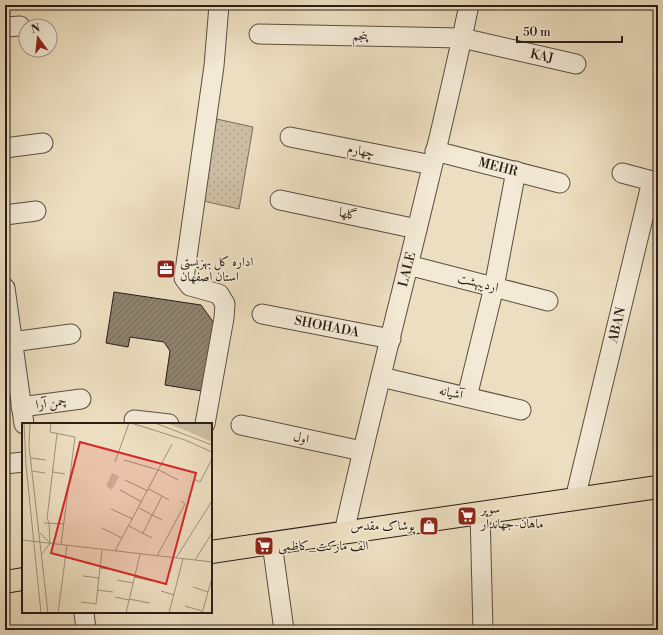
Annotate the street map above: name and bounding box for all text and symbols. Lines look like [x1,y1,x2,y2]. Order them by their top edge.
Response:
north arrow [18,18,58,58]
scale bar [517,18,622,44]
text: N [30,21,42,37]
text: 50 m [523,25,551,40]
street label: پنجم [352,28,369,48]
street label: KAJ [528,46,555,67]
street label: چهارم [345,141,376,164]
street label: MEHR [477,154,520,180]
street label: گلها [337,204,359,224]
street label: LALE [395,250,419,289]
place label: اداره کل بهزیستی استان اصفهان [180,254,254,285]
office icon: اداره کل بهزیستی استان اصفهان [155,258,177,280]
street label: اردیبهشت [456,270,500,296]
street label: ABAN [605,305,629,346]
street label: SHOHADA [293,312,362,341]
street label: آشیانه [438,383,466,404]
street label: چمن آرا [35,393,68,414]
inset map [22,423,212,613]
street label: اول [292,429,311,448]
place label: سوپر ماهان-جهاندار [479,501,544,532]
supermarket icon: سوپر ماهان-جهاندار [456,505,478,527]
shop icon: پوشاک مقدس [418,515,440,537]
place label: پوشاک مقدس [350,518,416,535]
supermarket icon: الف مارکت_کاظمی [253,535,275,557]
place label: الف مارکت_کاظمی [278,538,368,555]

